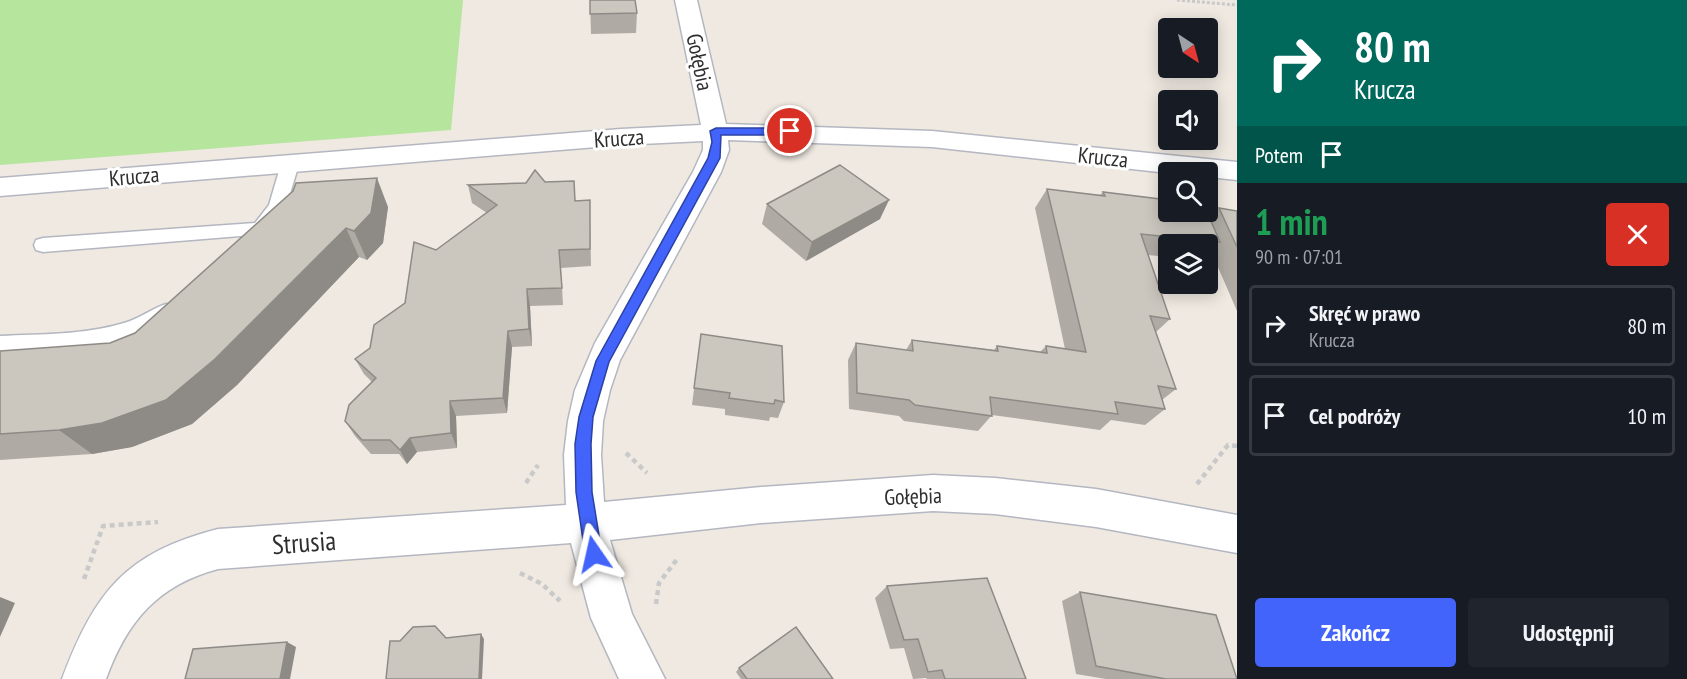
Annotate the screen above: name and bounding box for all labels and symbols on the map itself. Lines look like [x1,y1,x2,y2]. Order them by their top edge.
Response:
north arrow [1158,18,1218,78]
street label: Gołębia [680,31,720,93]
pin [764,105,815,156]
street label: Krucza [593,122,645,154]
street label: Krucza [1077,140,1129,174]
street label: Krucza [108,160,160,192]
street label: Gołębia [884,481,942,511]
position arrow [562,522,626,586]
street label: Strusia [271,523,337,561]

